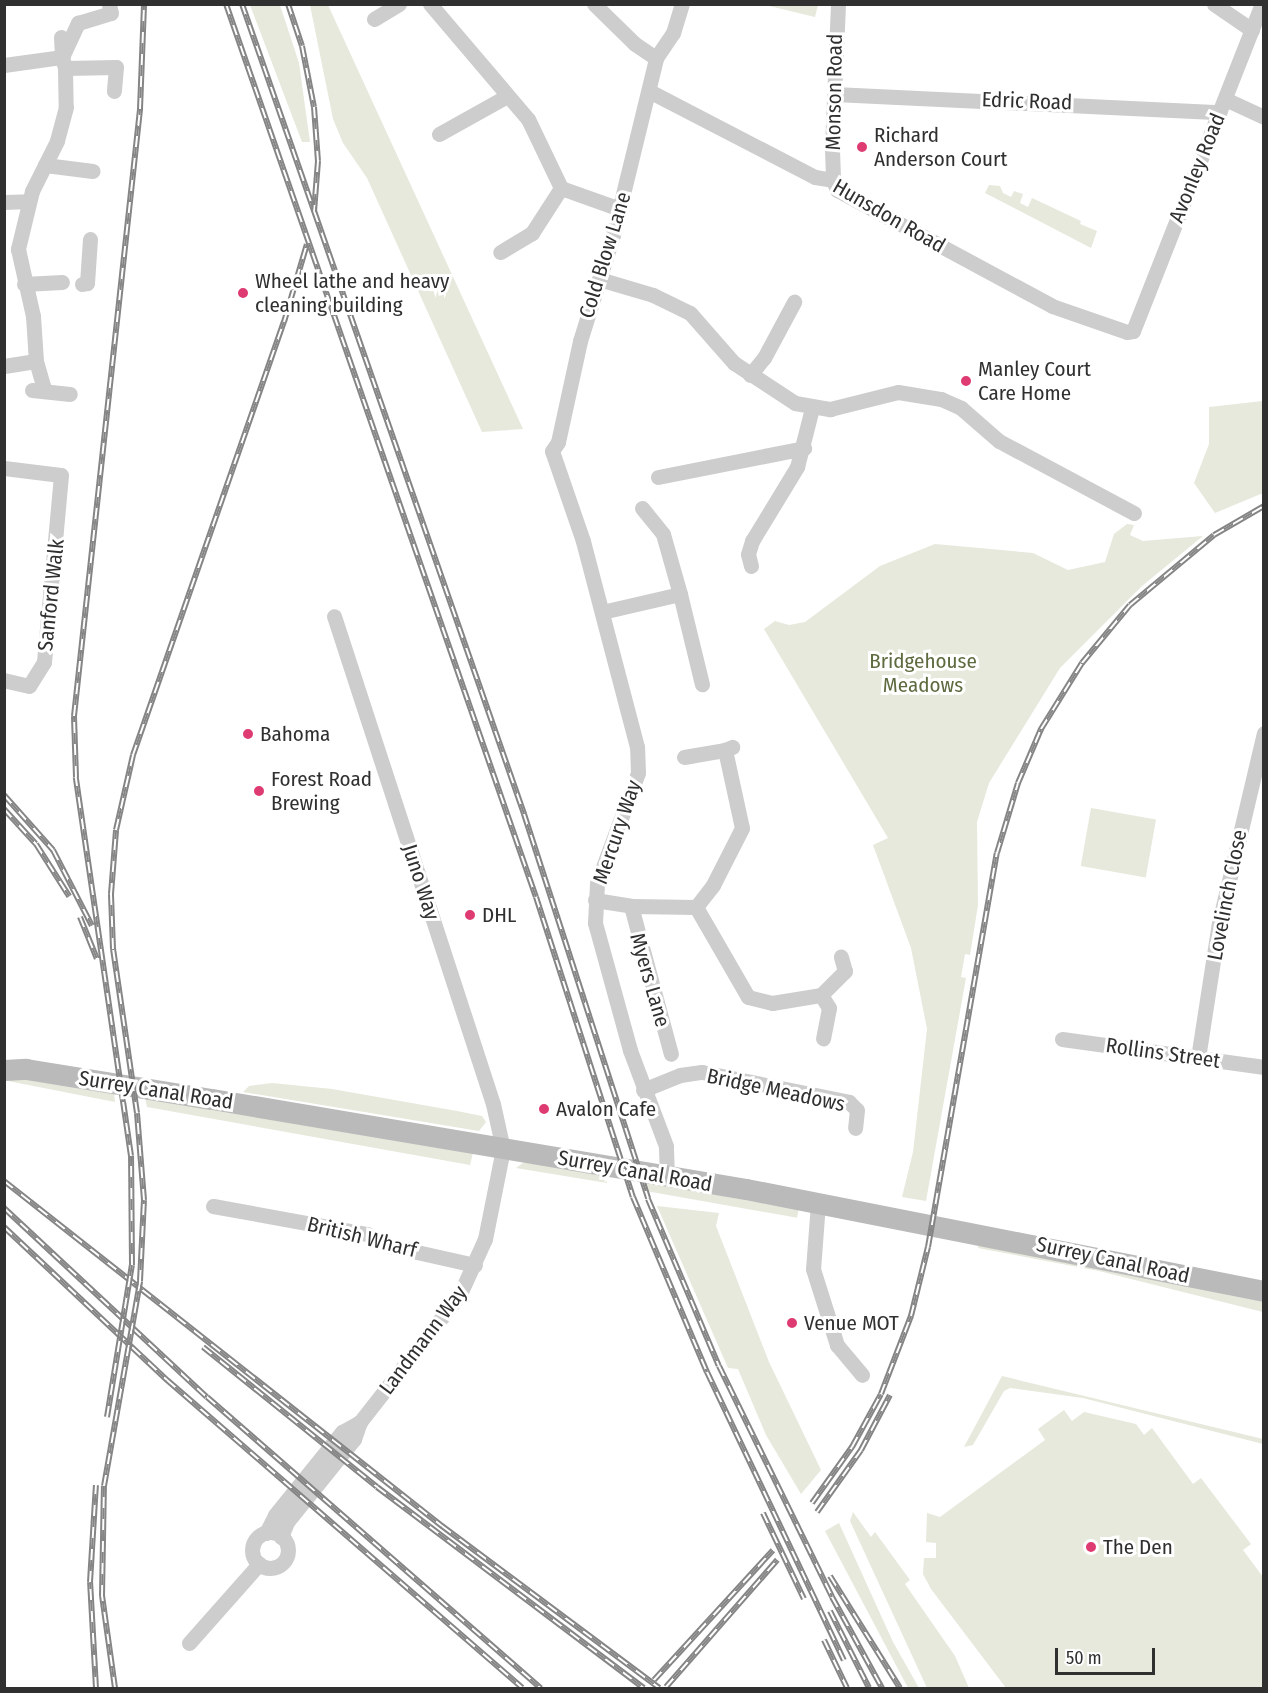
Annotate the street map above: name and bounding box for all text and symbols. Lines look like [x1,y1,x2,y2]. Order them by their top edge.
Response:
street label: Monson Road [820,33,848,151]
street label: Edric Road [981,87,1073,115]
street label: Avonley Road [1164,110,1230,226]
place label: Richard Anderson Court [874,122,1007,172]
marker: Richard Anderson Court [855,140,869,154]
street label: Hunsdon Road [828,174,950,258]
street label: Cold Blow Lane [574,189,636,321]
place label: Wheel lathe and heavy cleaning building [255,268,449,318]
marker: Wheel lathe and heavy cleaning building [236,286,250,300]
place label: Manley Court Care Home [978,356,1091,406]
marker: Manley Court Care Home [959,374,973,388]
street label: Sanford Walk [33,538,69,652]
park label: Bridgehouse Meadows [869,648,977,698]
place label: Bahoma [260,721,330,747]
marker: Bahoma [241,727,255,741]
place label: Forest Road Brewing [271,766,372,816]
street label: Mercury Way [588,777,646,887]
marker: Forest Road Brewing [252,784,266,798]
street label: Lovelinch Close [1202,828,1252,962]
street label: Juno Way [397,841,445,923]
place label: DHL [482,902,516,928]
marker: DHL [463,908,477,922]
street label: Myers Lane [625,930,675,1030]
street label: Rollins Street [1104,1033,1222,1073]
street label: Bridge Meadows [705,1063,847,1117]
street label: Surrey Canal Road [77,1065,235,1115]
place label: Avalon Cafe [556,1096,656,1122]
marker: Avalon Cafe [537,1102,551,1116]
street label: Surrey Canal Road [556,1145,714,1197]
street label: British Wharf [305,1211,419,1263]
street label: Surrey Canal Road [1034,1231,1192,1289]
street label: Landmann Way [374,1281,472,1399]
place label: Venue MOT [804,1310,899,1336]
marker: Venue MOT [785,1316,799,1330]
place label: The Den [1103,1534,1173,1560]
marker: The Den [1084,1540,1098,1554]
scale bar [1058,1636,1158,1674]
text: 50 m [1066,1647,1102,1669]

